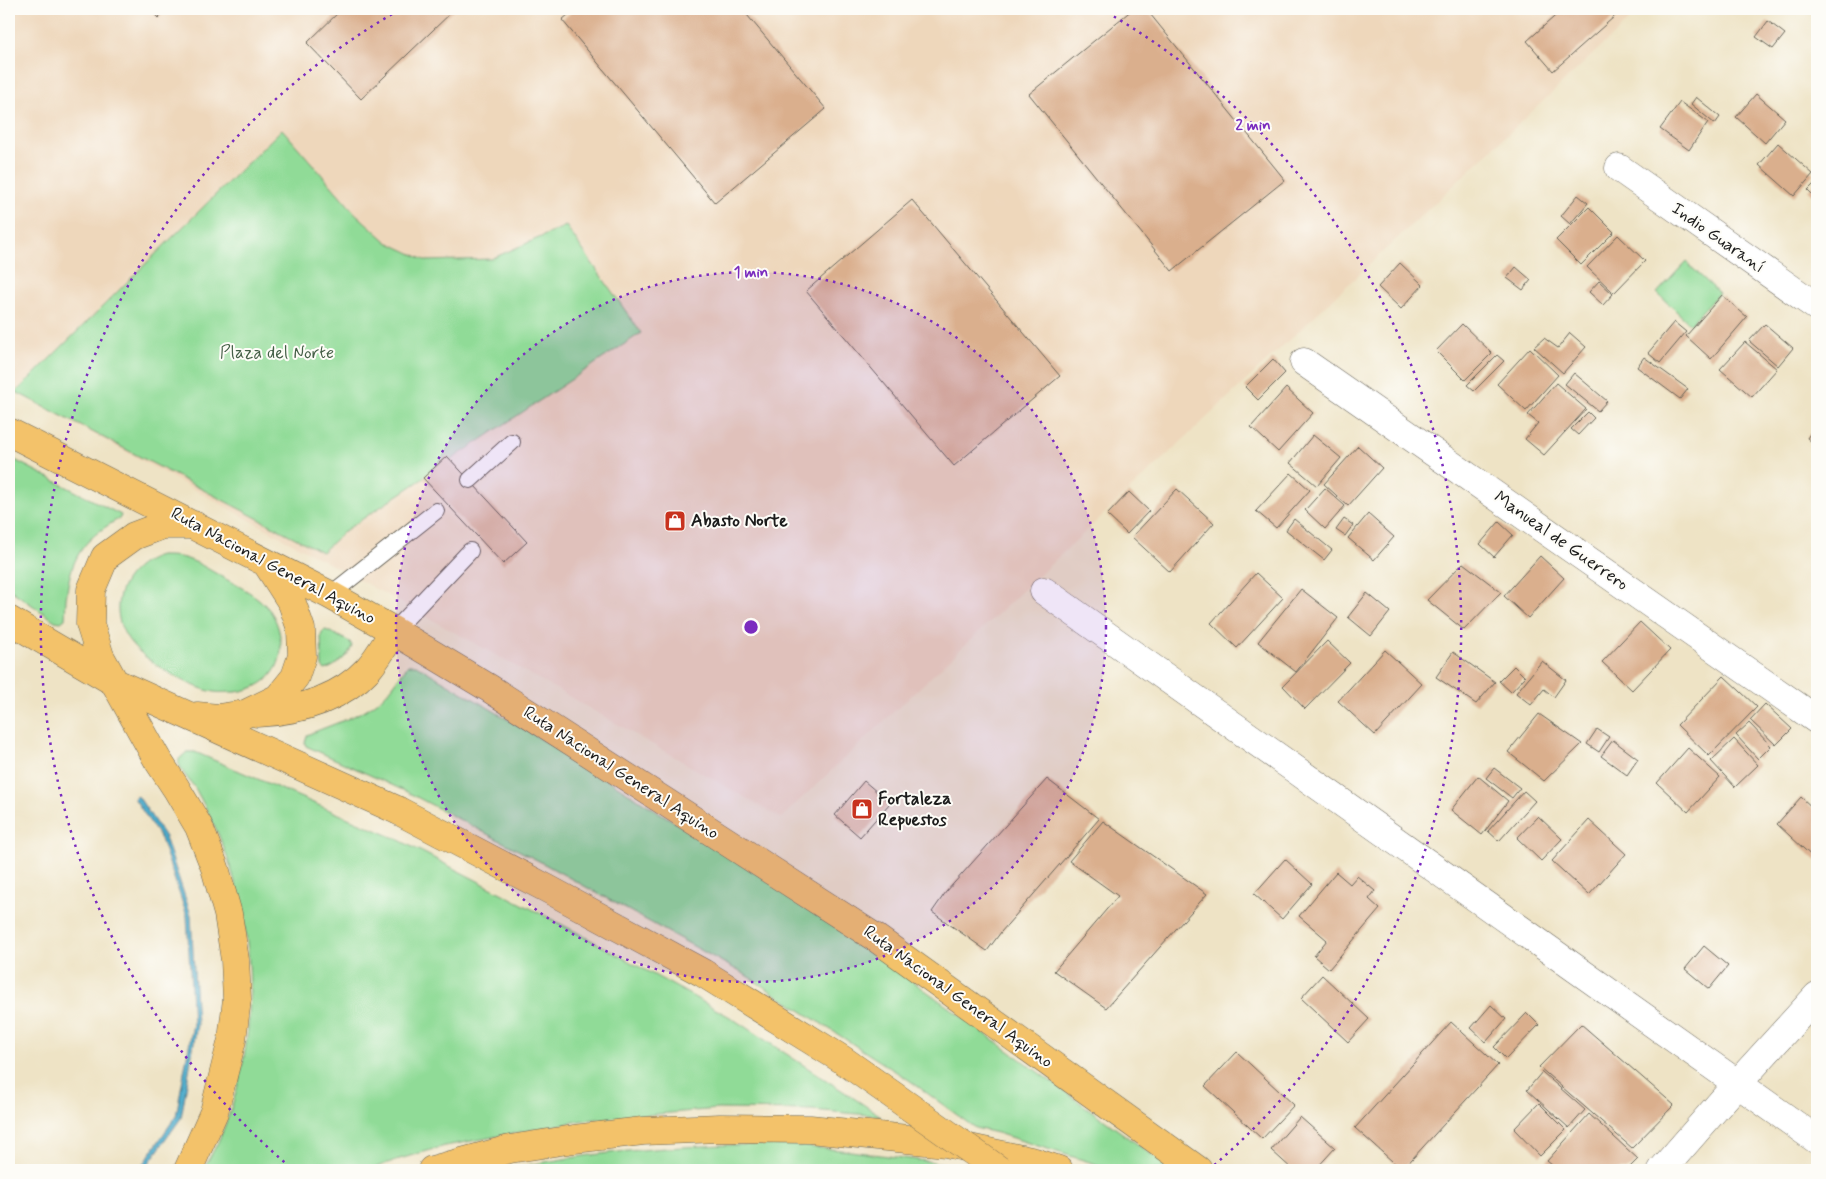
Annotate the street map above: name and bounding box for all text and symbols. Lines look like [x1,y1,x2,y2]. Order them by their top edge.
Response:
text: 2 min [1235,116,1271,136]
street label: Indio Guaraní [1666,197,1770,279]
text: 1 min [734,263,768,283]
park label: Plaza del Norte [220,341,334,365]
street label: Manueal de Guerrero [1489,486,1633,596]
street label: Ruta Nacional General Aquino [166,502,380,630]
shop icon: Abasto Norte [663,509,687,533]
place label: Abasto Norte [691,509,788,533]
centre of rings [742,618,760,636]
street label: Ruta Nacional General Aquino [519,701,723,845]
place label: Fortaleza Repuestos [878,787,952,832]
shop icon: Fortaleza Repuestos [850,797,874,821]
street label: Ruta Nacional General Aquino [858,920,1058,1074]

